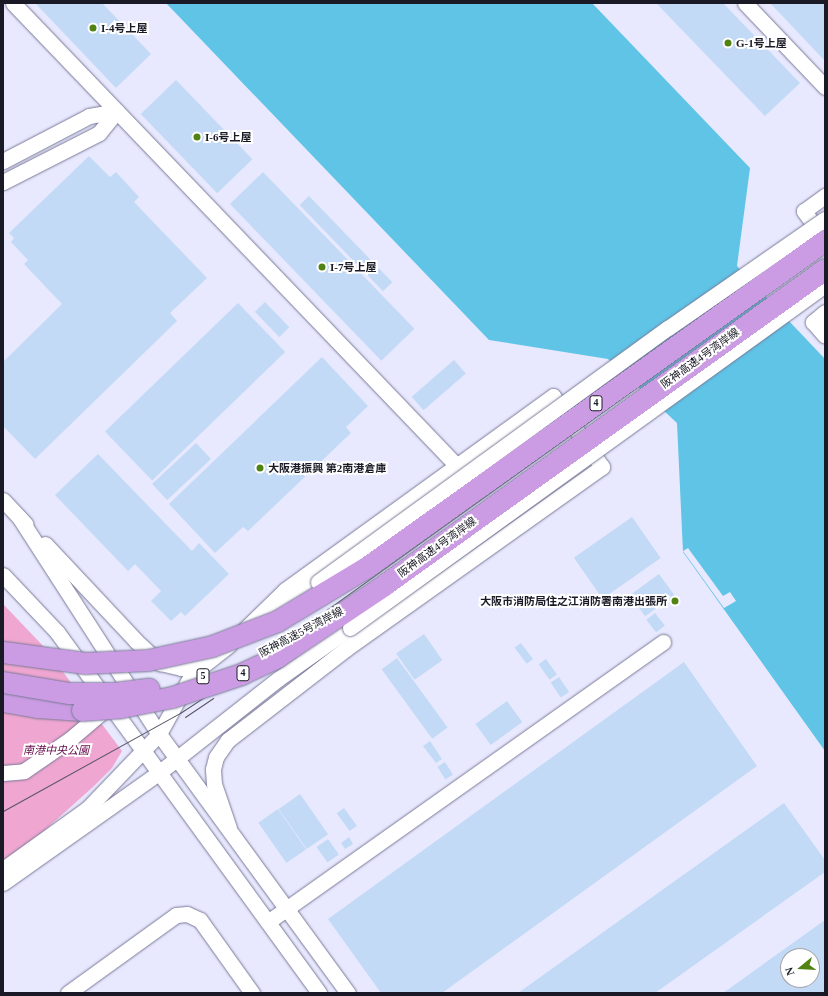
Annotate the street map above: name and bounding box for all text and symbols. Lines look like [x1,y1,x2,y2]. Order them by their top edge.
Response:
place label: I-4号上屋 [101,21,147,35]
marker: I-4号上屋 [88,23,98,33]
place label: G-1号上屋 [736,36,787,50]
marker: G-1号上屋 [723,38,733,48]
place label: I-6号上屋 [205,130,251,144]
marker: I-6号上屋 [192,132,202,142]
place label: I-7号上屋 [330,260,376,274]
marker: I-7号上屋 [317,262,327,272]
street label: 阪神高速4号湾岸線 [658,325,742,391]
road number: 4 [589,395,603,411]
place label: 大阪港振興 第2南港倉庫 [268,461,386,475]
marker: 大阪港振興 第2南港倉庫 [255,463,265,473]
street label: 阪神高速4号湾岸線 [395,514,479,580]
place label: 大阪市消防局住之江消防署南港出張所 [480,594,667,608]
marker: 大阪市消防局住之江消防署南港出張所 [670,596,680,606]
street label: 阪神高速5号湾岸線 [257,604,345,660]
road number: 4 [236,665,250,681]
road number: 5 [196,668,210,684]
park label: 南港中央公園 [23,743,89,757]
north arrow [780,948,820,988]
text: N [783,966,796,977]

